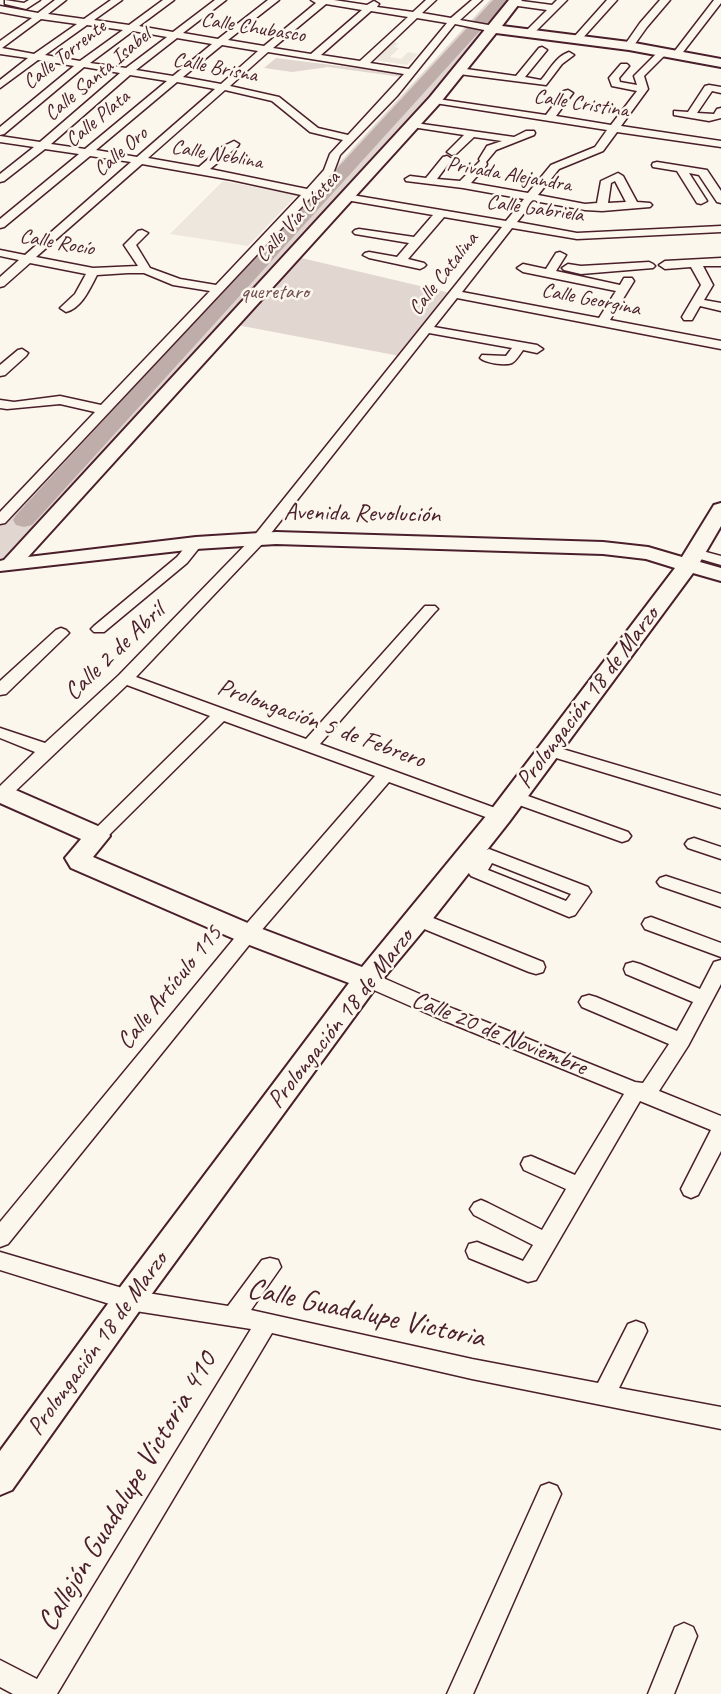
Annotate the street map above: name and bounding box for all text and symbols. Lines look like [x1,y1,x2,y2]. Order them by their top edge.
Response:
street label: Calle Chubasco [199,7,307,49]
street label: Calle Torrente [18,15,112,95]
street label: Calle Santa Isabel [40,23,156,127]
street label: Calle Brisna [171,47,259,89]
street label: Calle Cristina [532,84,630,124]
street label: Calle Plata [61,85,135,153]
street label: Calle Oro [89,122,153,182]
street label: Calle Neblina [169,135,265,175]
street label: Privada Alejandra [445,152,573,198]
street label: Calle Vía Láctea [250,166,346,268]
street label: Calle Gabriela [485,190,585,228]
street label: Calle Rocío [18,224,96,262]
street label: Calle Catalina [404,227,484,321]
street label: Calle Georgina [539,278,643,322]
park label: queretaro [241,279,309,305]
street label: Avenida Revolución [283,498,441,530]
street label: Calle 2 de Abril [59,597,171,707]
street label: Prolongación 18 de Marzo [510,601,666,795]
street label: Prolongación 5 de Febrero [213,673,429,775]
street label: Calle Artículo 115 [111,920,229,1056]
street label: Prolongación 18 de Marzo [262,923,420,1115]
street label: Calle 20 de Noviembre [407,985,591,1083]
street label: Prolongación 18 de Marzo [21,1246,175,1442]
street label: Calle Guadalupe Victoria [244,1271,488,1357]
street label: Callejón Guadalupe Victoria 410 [30,1346,226,1638]

